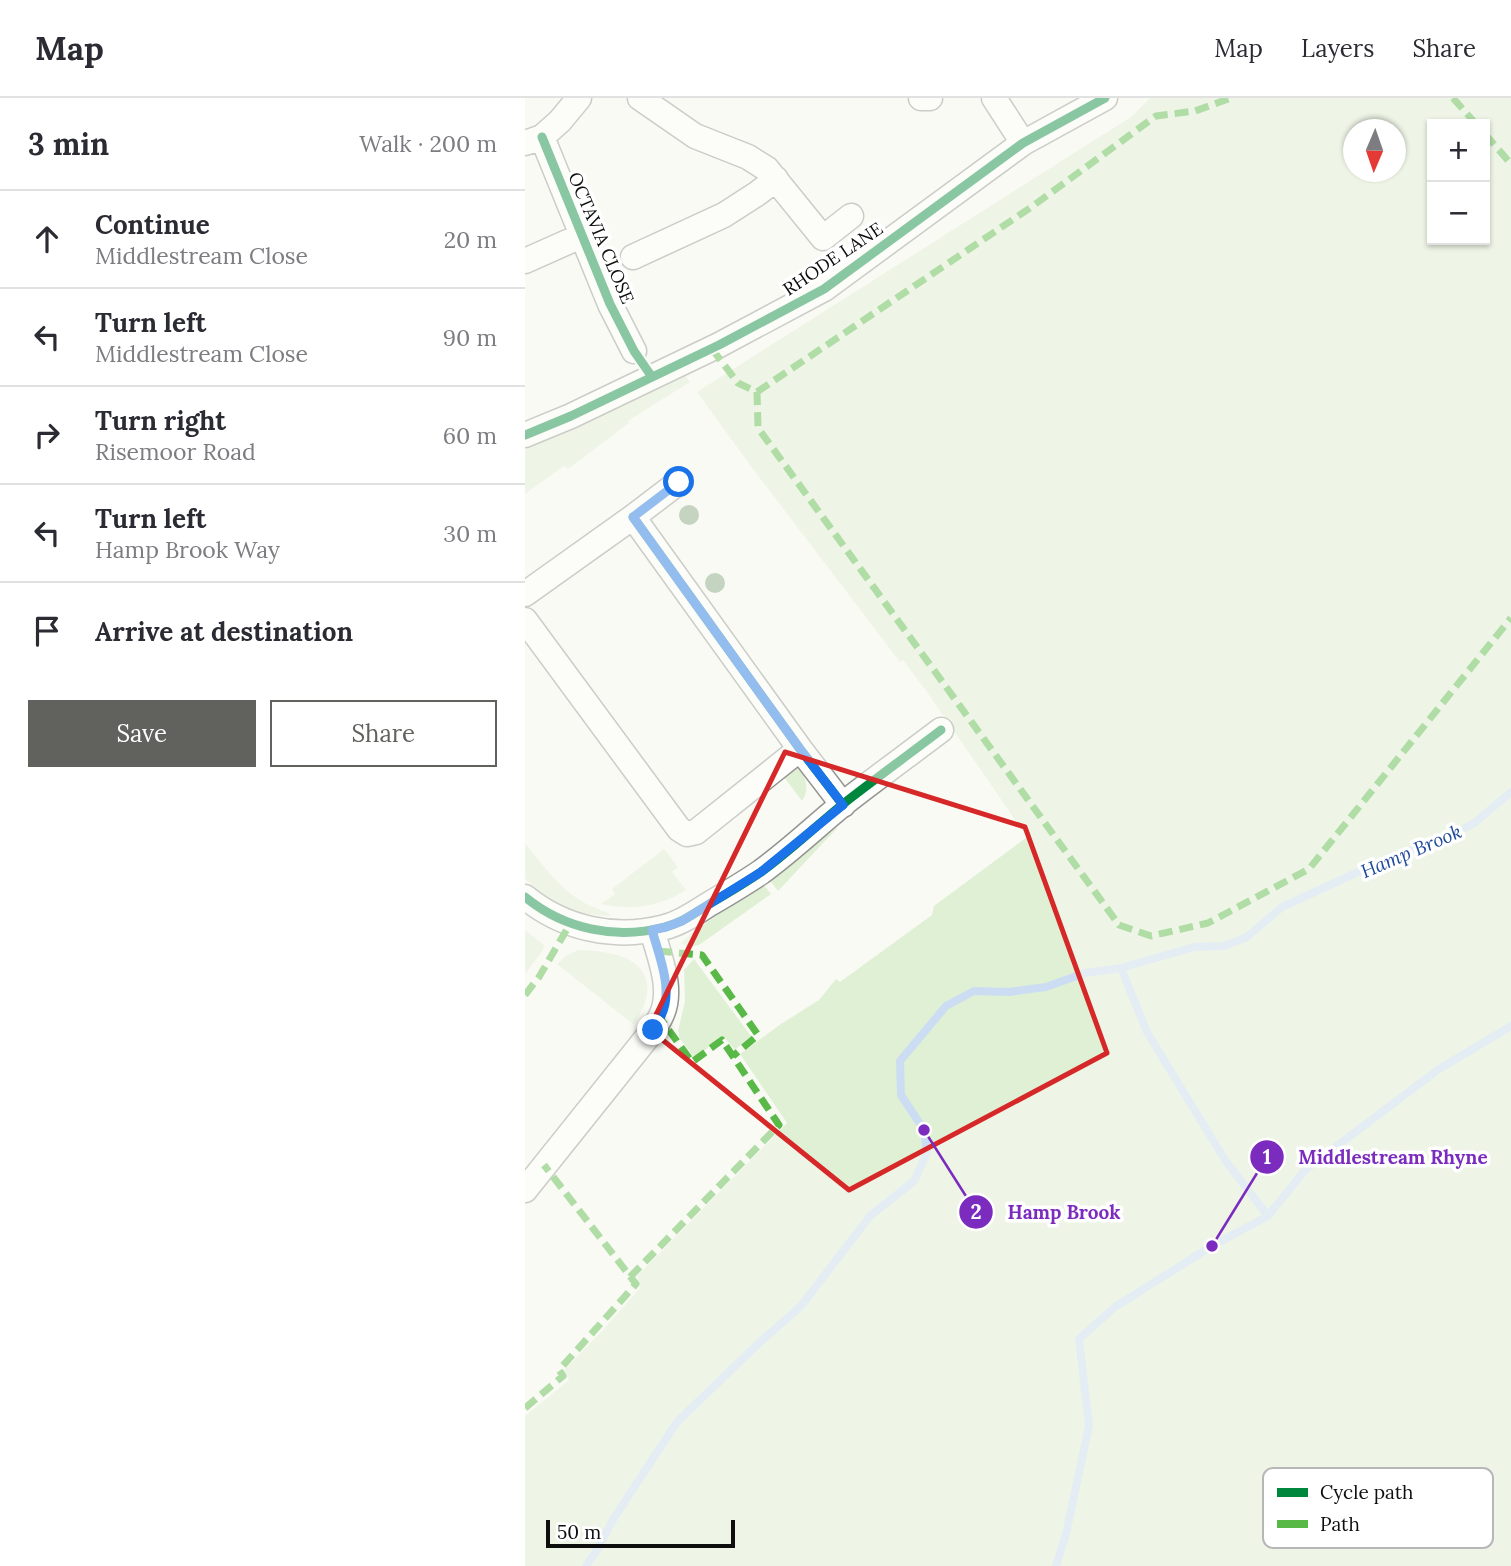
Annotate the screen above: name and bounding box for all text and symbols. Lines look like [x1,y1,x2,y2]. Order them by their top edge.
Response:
text: Map [35,27,104,69]
text: Map [1214,33,1263,64]
text: Layers [1301,33,1374,64]
text: Share [1412,33,1476,64]
north arrow [1343,119,1406,182]
map controls [1427,119,1490,245]
button: + [1427,119,1490,182]
text: 3 min [28,125,109,163]
text: Walk · 200 m [359,129,497,158]
street label: OCTAVIA CLOSE [563,169,640,307]
button: − [1427,182,1490,245]
text: Continue [95,208,210,241]
street label: RHODE LANE [778,217,887,300]
icon: ahead [28,220,66,258]
text: 20 m [444,225,497,254]
text: Middlestream Close [95,241,308,270]
text: Turn left [95,306,206,339]
icon: left [28,318,66,356]
text: 90 m [443,323,497,352]
text: Middlestream Close [95,339,308,368]
text: Turn right [95,404,226,437]
icon: right [28,416,66,454]
text: 60 m [443,421,497,450]
text: Risemoor Road [95,437,256,466]
route start [663,466,694,497]
text: Turn left [95,502,206,535]
icon: left [28,514,66,552]
text: 30 m [443,519,497,548]
text: Hamp Brook Way [95,535,280,564]
icon: arrive [28,612,66,650]
text: Arrive at destination [95,615,353,648]
button: Save [28,700,256,767]
button: Share [270,700,497,767]
water label: Hamp Brook [1357,819,1465,883]
route end [637,1014,668,1045]
callout: Middlestream Rhyne [1249,1137,1501,1177]
text: 1 [1263,1143,1271,1170]
text: Middlestream Rhyne [1298,1145,1488,1169]
callout: Hamp Brook [958,1192,1134,1232]
text: 2 [970,1198,982,1225]
text: Hamp Brook [1008,1200,1120,1224]
legend [1263,1468,1493,1548]
text: Cycle path [1320,1480,1413,1504]
text: Path [1320,1512,1360,1536]
scale bar [546,1517,735,1549]
text: 50 m [557,1520,601,1544]

